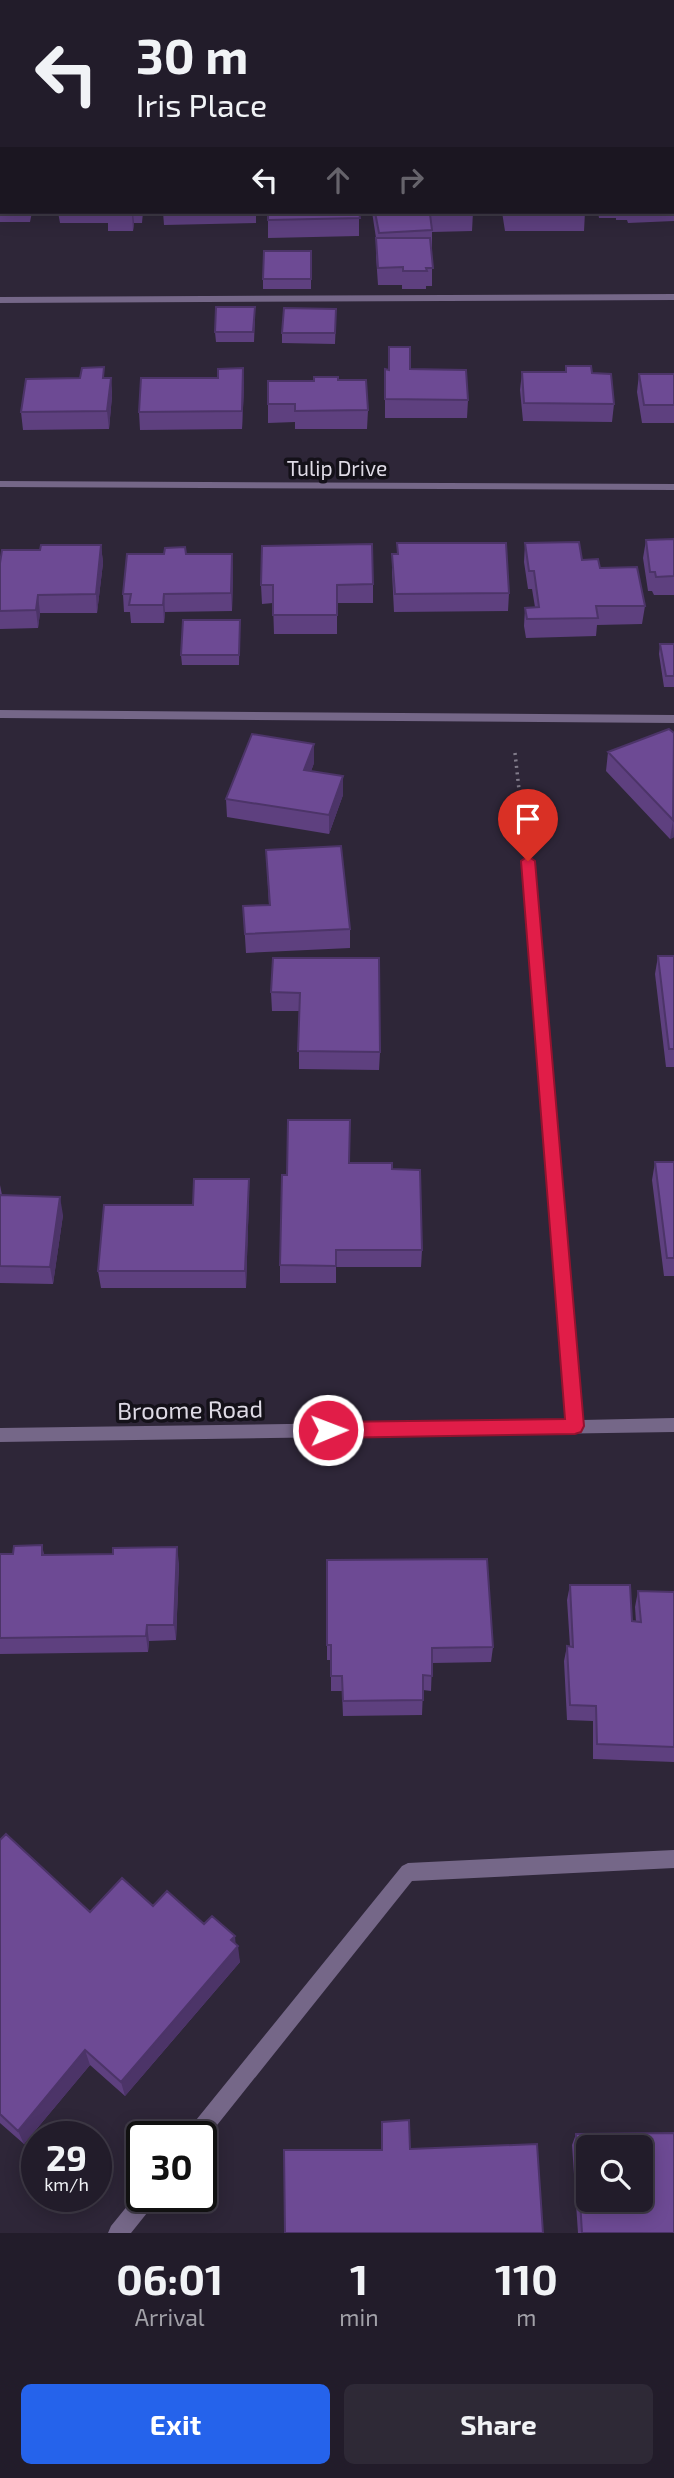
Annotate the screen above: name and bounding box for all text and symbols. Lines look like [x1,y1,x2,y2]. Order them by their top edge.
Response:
text: 30 m [136,25,248,84]
icon: left [21,28,112,119]
text: Iris Place [136,85,267,123]
icon: left [246,161,284,199]
icon: ahead [319,161,357,199]
icon: right [392,161,430,199]
street label: Tulip Drive [287,455,387,480]
pin [498,789,558,861]
icon: arrive [509,800,547,838]
street label: Broome Road [117,1393,263,1425]
position arrow [291,1393,365,1467]
speed limit sign: 30 [126,2121,217,2212]
map controls [576,2135,653,2212]
button: search [576,2135,653,2212]
text: 29 [46,2136,87,2178]
text: km/h [44,2173,89,2195]
text: 06:01 [116,2253,223,2303]
text: 1 [350,2253,368,2303]
text: 110 [495,2253,558,2303]
text: Arrival [135,2303,205,2331]
text: min [339,2303,379,2331]
text: m [516,2303,536,2331]
button: Exit [21,2384,330,2464]
button: Share [344,2384,653,2464]

